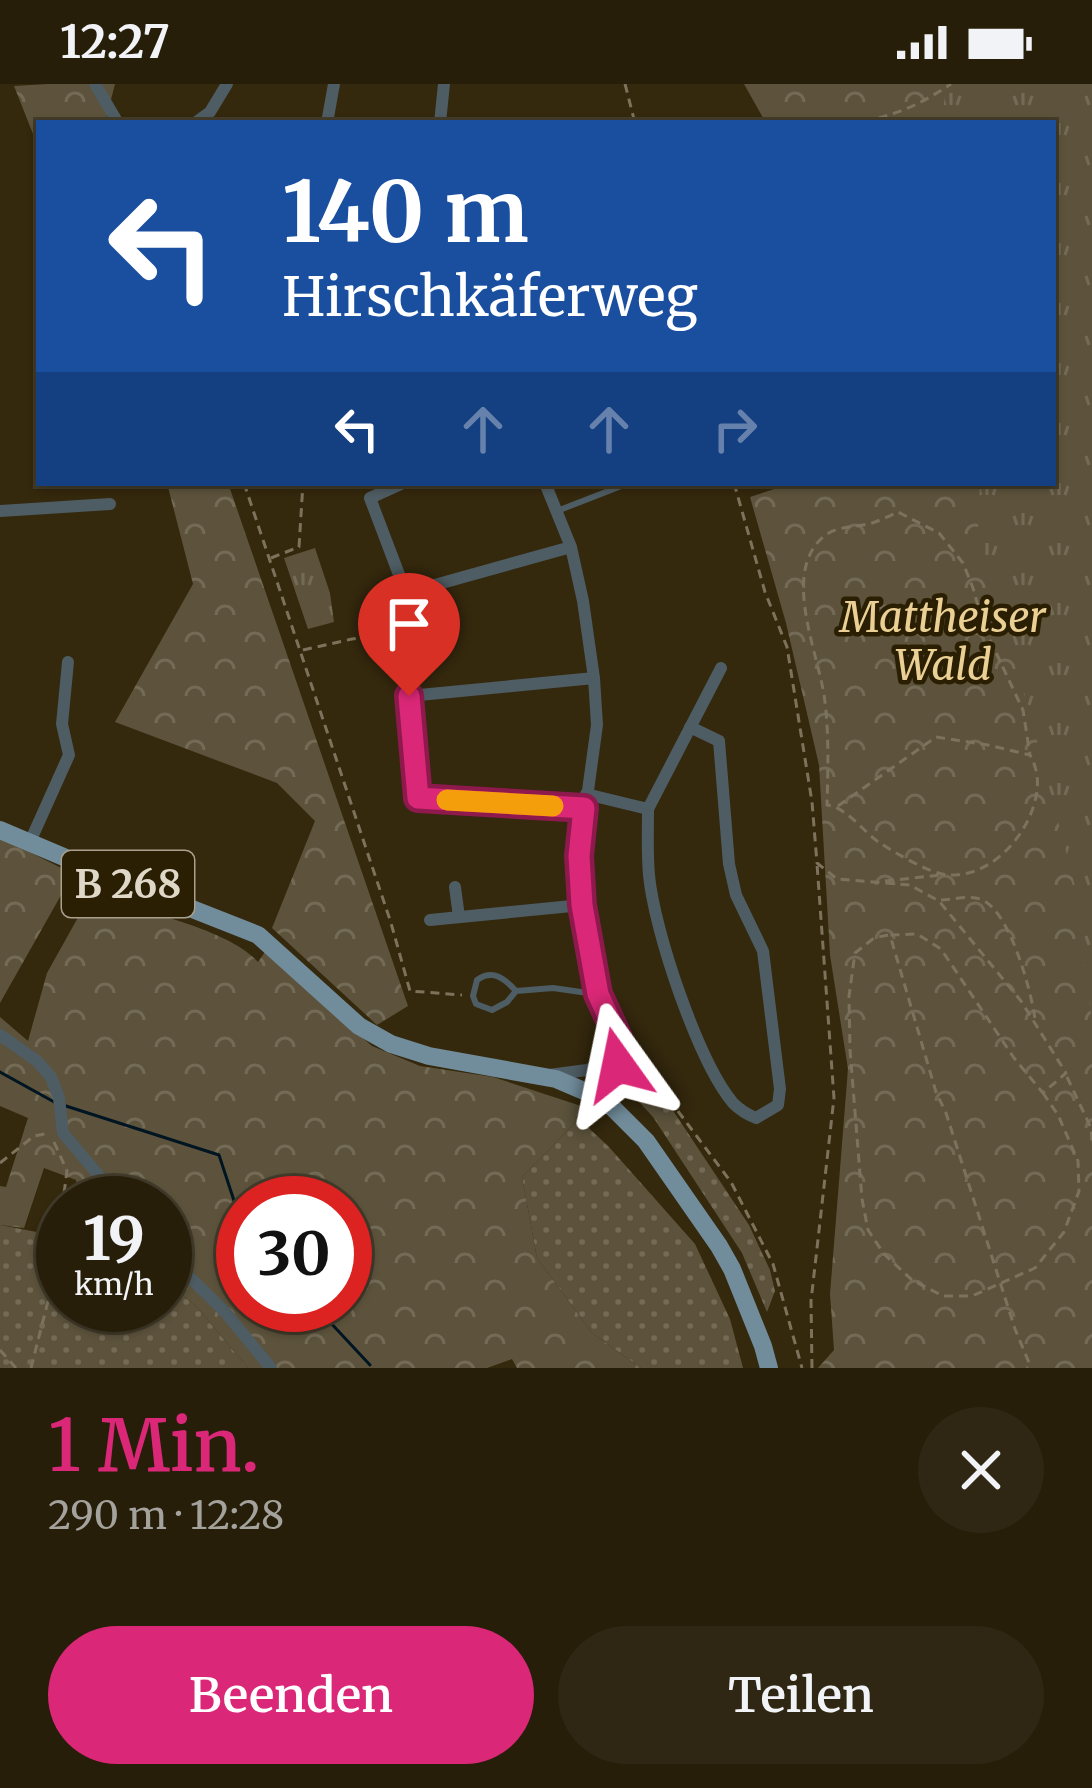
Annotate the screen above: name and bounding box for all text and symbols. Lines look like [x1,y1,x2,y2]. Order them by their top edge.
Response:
text: 12:27 [60,14,170,70]
text: 140 m [282,159,529,265]
icon: left [84,168,240,324]
text: Hirschkäferweg [282,263,698,331]
icon: left [324,396,390,462]
icon: ahead [450,396,516,462]
icon: ahead [576,396,642,462]
icon: right [702,396,768,462]
pin [358,573,460,696]
icon: arrive [376,591,442,657]
park label: Mattheiser Wald [838,591,1047,691]
road number: B 268 [62,851,194,917]
position arrow [555,1002,681,1128]
speed limit sign: 30 [216,1176,372,1332]
text: 19 [83,1201,145,1276]
text: km/h [74,1265,154,1303]
text: 1 Min. [48,1400,260,1491]
button: close [918,1407,1044,1533]
text: 290 m · 12:28 [48,1491,284,1540]
button: Beenden [48,1626,534,1764]
button: Teilen [558,1626,1044,1764]

